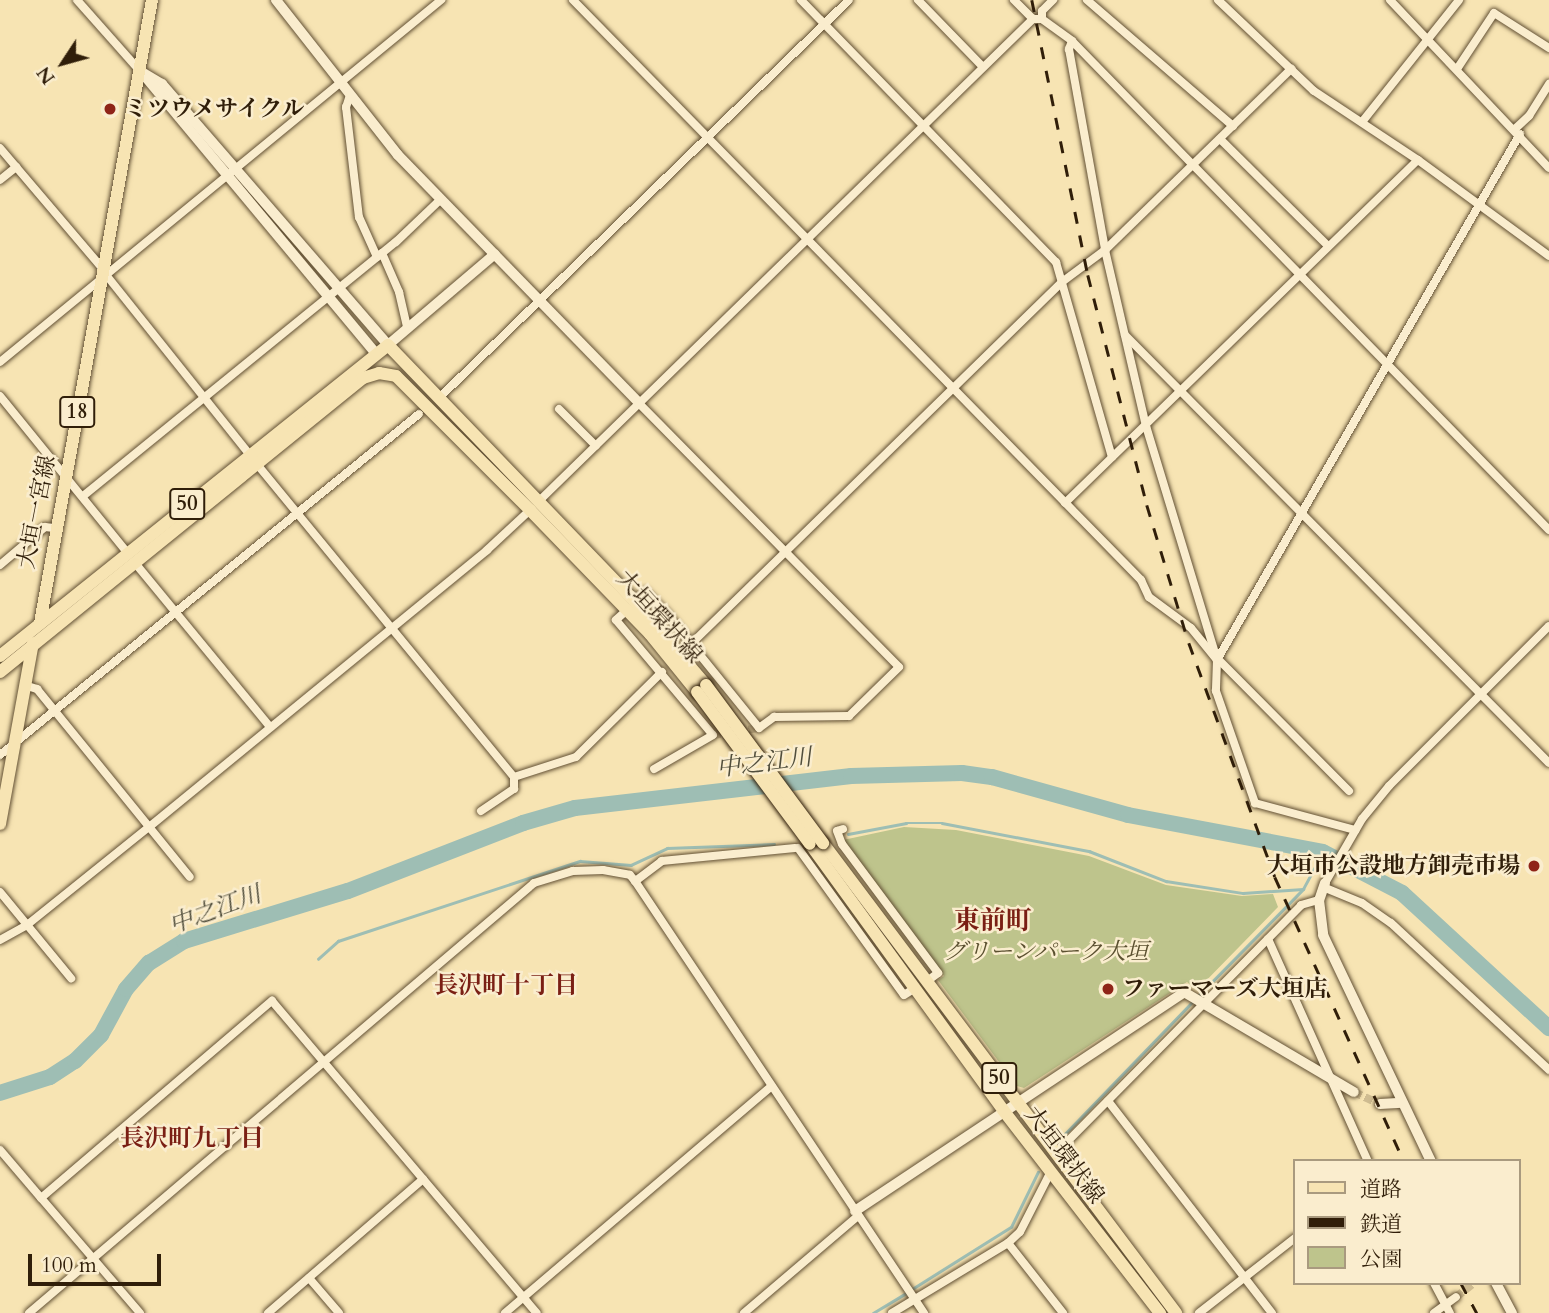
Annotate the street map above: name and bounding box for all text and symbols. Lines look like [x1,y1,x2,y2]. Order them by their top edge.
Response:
north arrow [28,28,98,98]
text: N [31,61,61,90]
place label: ミツウメサイクル [124,95,308,123]
marker: ミツウメサイクル [102,101,118,117]
road number: 18 [58,394,96,430]
street label: 大垣一宮線 [12,453,62,571]
road number: 50 [168,486,206,522]
street label: 大垣環状線 [610,565,708,669]
water label: 中之江川 [715,743,813,783]
place label: 大垣市公設地方卸売市場 [1267,852,1520,880]
marker: 大垣市公設地方卸売市場 [1526,858,1542,874]
water label: 中之江川 [165,880,265,940]
district label: 東前町 [954,905,1032,937]
park label: グリーンパーク大垣 [943,938,1149,966]
district label: 長沢町十丁目 [434,972,578,1000]
place label: ファーマーズ大垣店 [1122,975,1329,1003]
marker: ファーマーズ大垣店 [1100,981,1116,997]
road number: 50 [980,1060,1018,1096]
street label: 大垣環状線 [1018,1101,1110,1209]
district label: 長沢町九丁目 [120,1125,264,1153]
legend [1294,1159,1521,1285]
text: 道路 [1360,1175,1402,1204]
text: 鉄道 [1360,1210,1402,1239]
scale bar [32,1240,164,1284]
text: 公園 [1360,1245,1402,1274]
text: 100 m [41,1251,97,1280]

